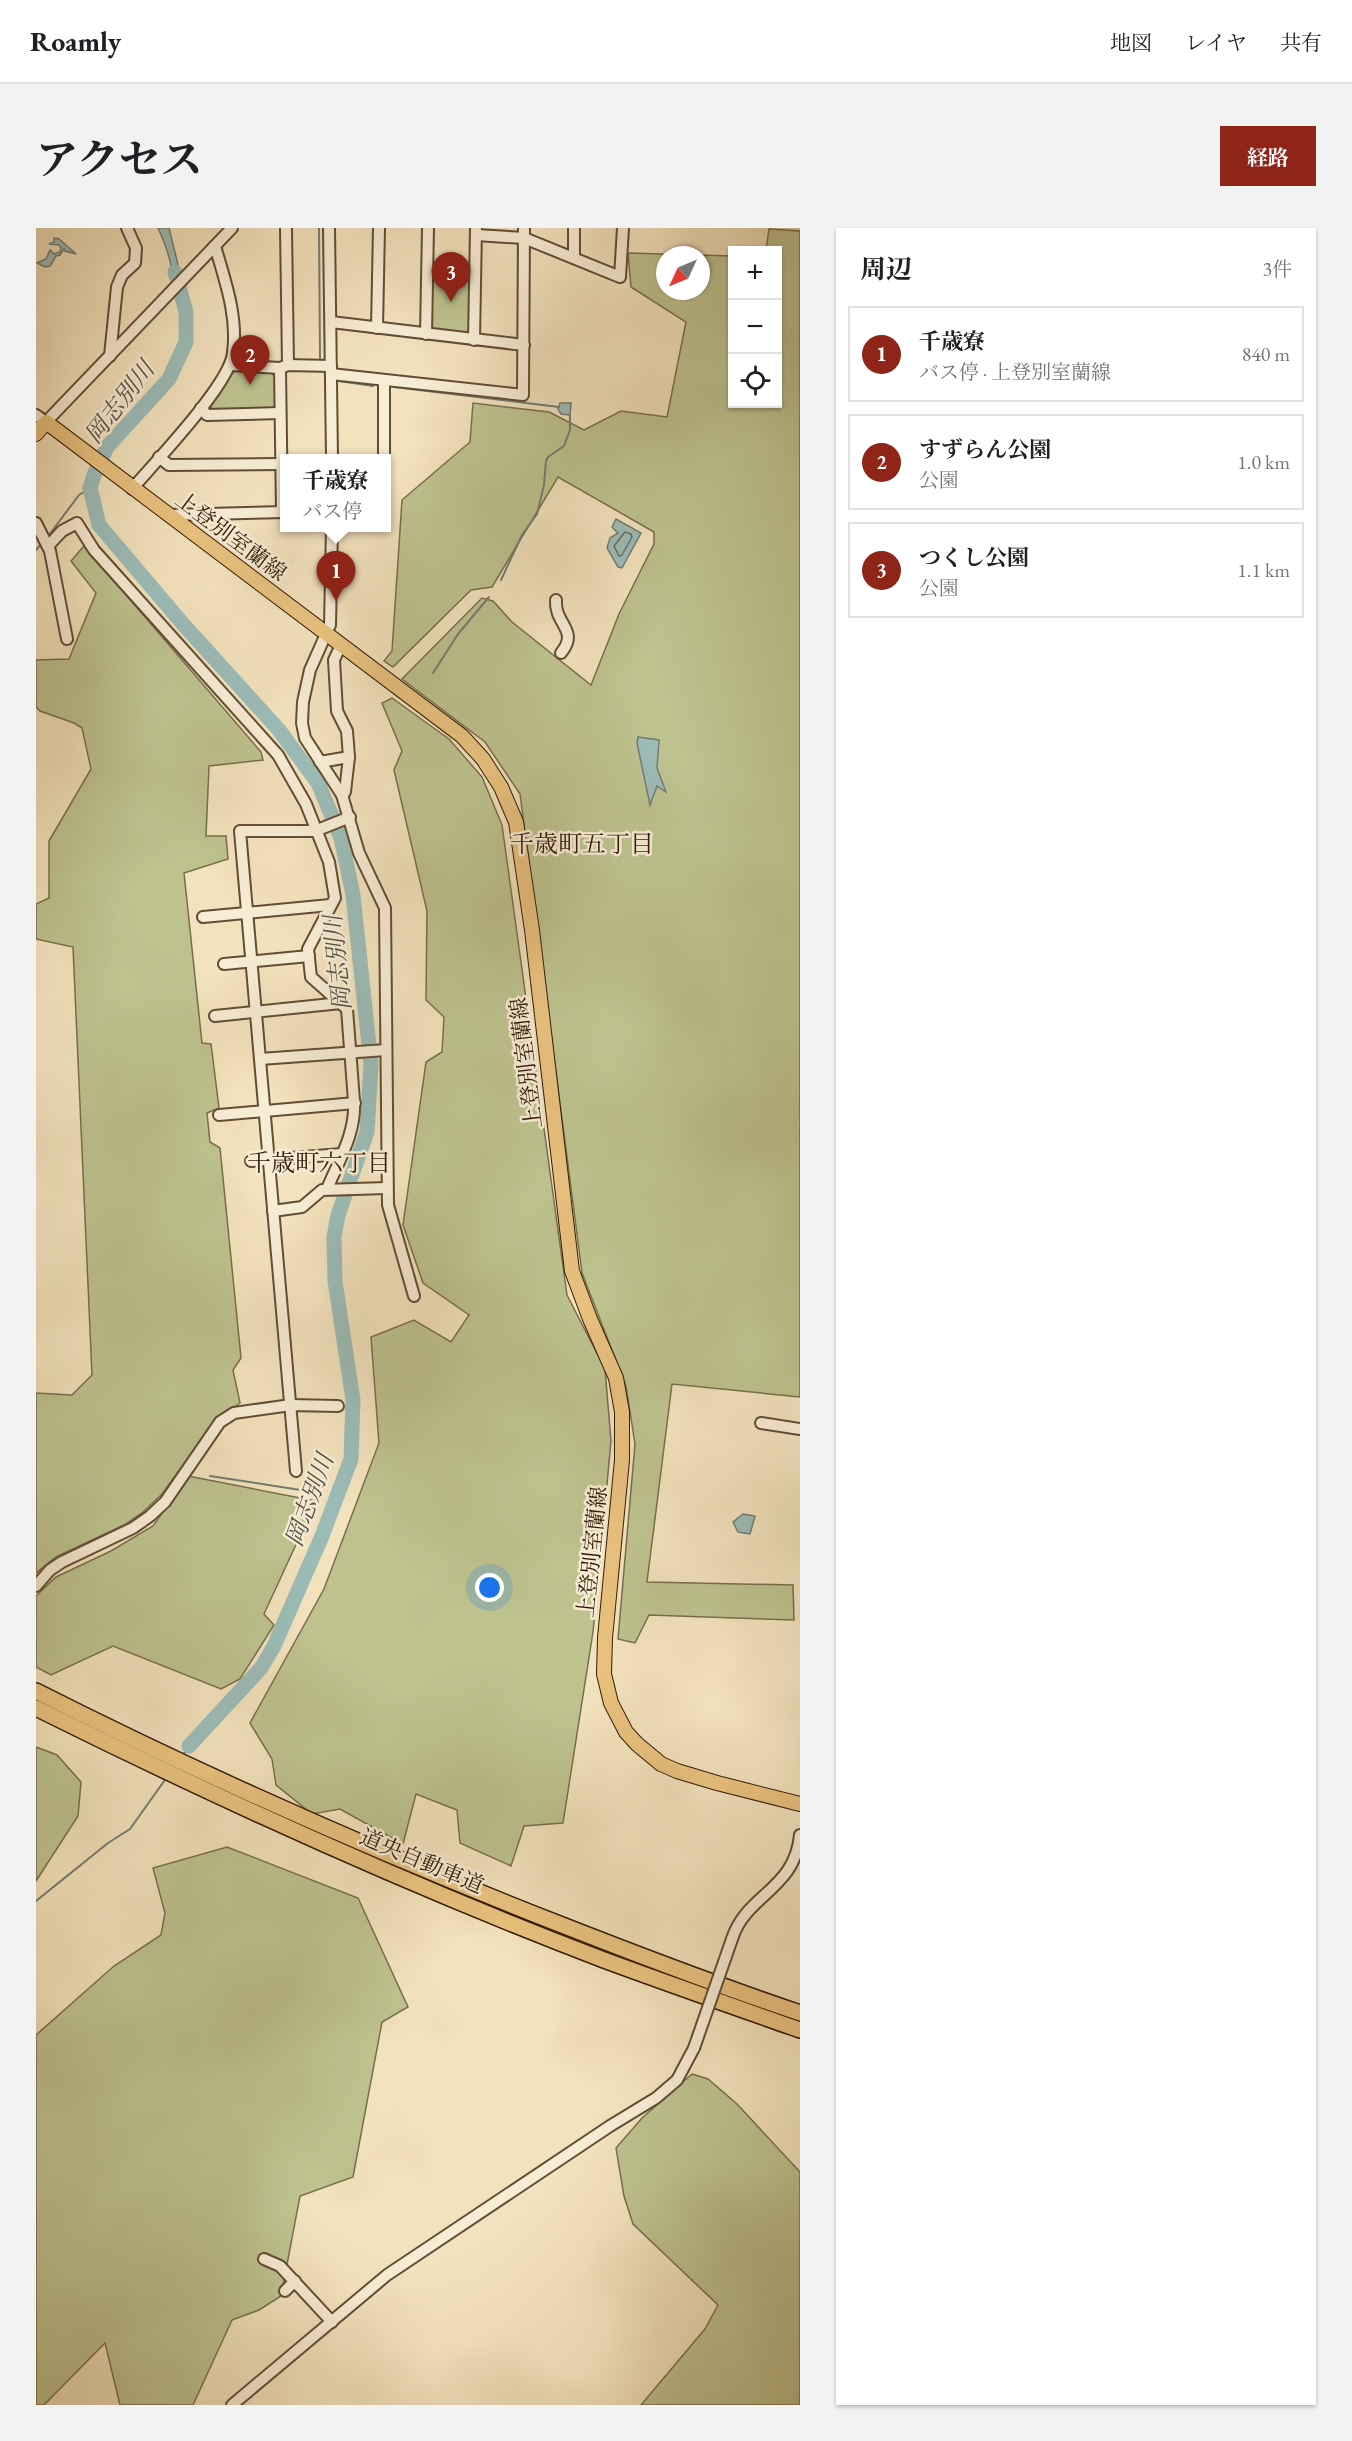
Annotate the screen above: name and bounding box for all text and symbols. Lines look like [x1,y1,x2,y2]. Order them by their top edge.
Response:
text: Roamly [30,23,121,59]
text: 地図 [1110,29,1152,56]
text: レイヤ [1185,29,1247,56]
text: 共有 [1280,29,1322,56]
button: 経路 [1220,126,1316,186]
text: アクセス [36,132,203,187]
north arrow [656,246,710,300]
map controls [728,246,782,408]
button: + [728,246,782,300]
text: 周辺 [860,252,912,286]
pin: 3 [432,253,470,302]
text: 3件 [1262,256,1292,282]
button: − [728,300,782,354]
text: 千歳寮 [919,327,985,356]
pin: 2 [230,336,270,385]
text: 1 [876,341,887,367]
text: 840 m [1242,341,1290,367]
water label: 岡志別川 [77,352,163,449]
button: locate [728,354,782,408]
text: バス停 · 上登別室蘭線 [919,359,1111,385]
text: すずらん公園 [919,435,1051,464]
text: 2 [876,449,887,475]
text: 1.0 km [1237,449,1290,475]
popup [280,454,391,532]
text: 千歳寮 [302,466,369,495]
text: 公園 [919,467,959,493]
street label: 上登別室蘭線 [170,485,292,587]
text: バス停 [302,498,362,524]
text: つくし公園 [919,543,1029,572]
pin: 1 [316,552,356,601]
text: 3 [876,557,887,583]
text: 1.1 km [1237,557,1290,583]
text: 公園 [919,575,959,601]
district label: 千歳町五丁目 [510,828,654,859]
water label: 岡志別川 [316,911,357,1012]
street label: 上登別室蘭線 [504,996,548,1130]
district label: 千歳町六丁目 [247,1147,391,1178]
water label: 岡志別川 [278,1447,341,1550]
street label: 上登別室蘭線 [571,1485,613,1619]
your location [475,1573,504,1602]
street label: 道央自動車道 [356,1822,488,1900]

